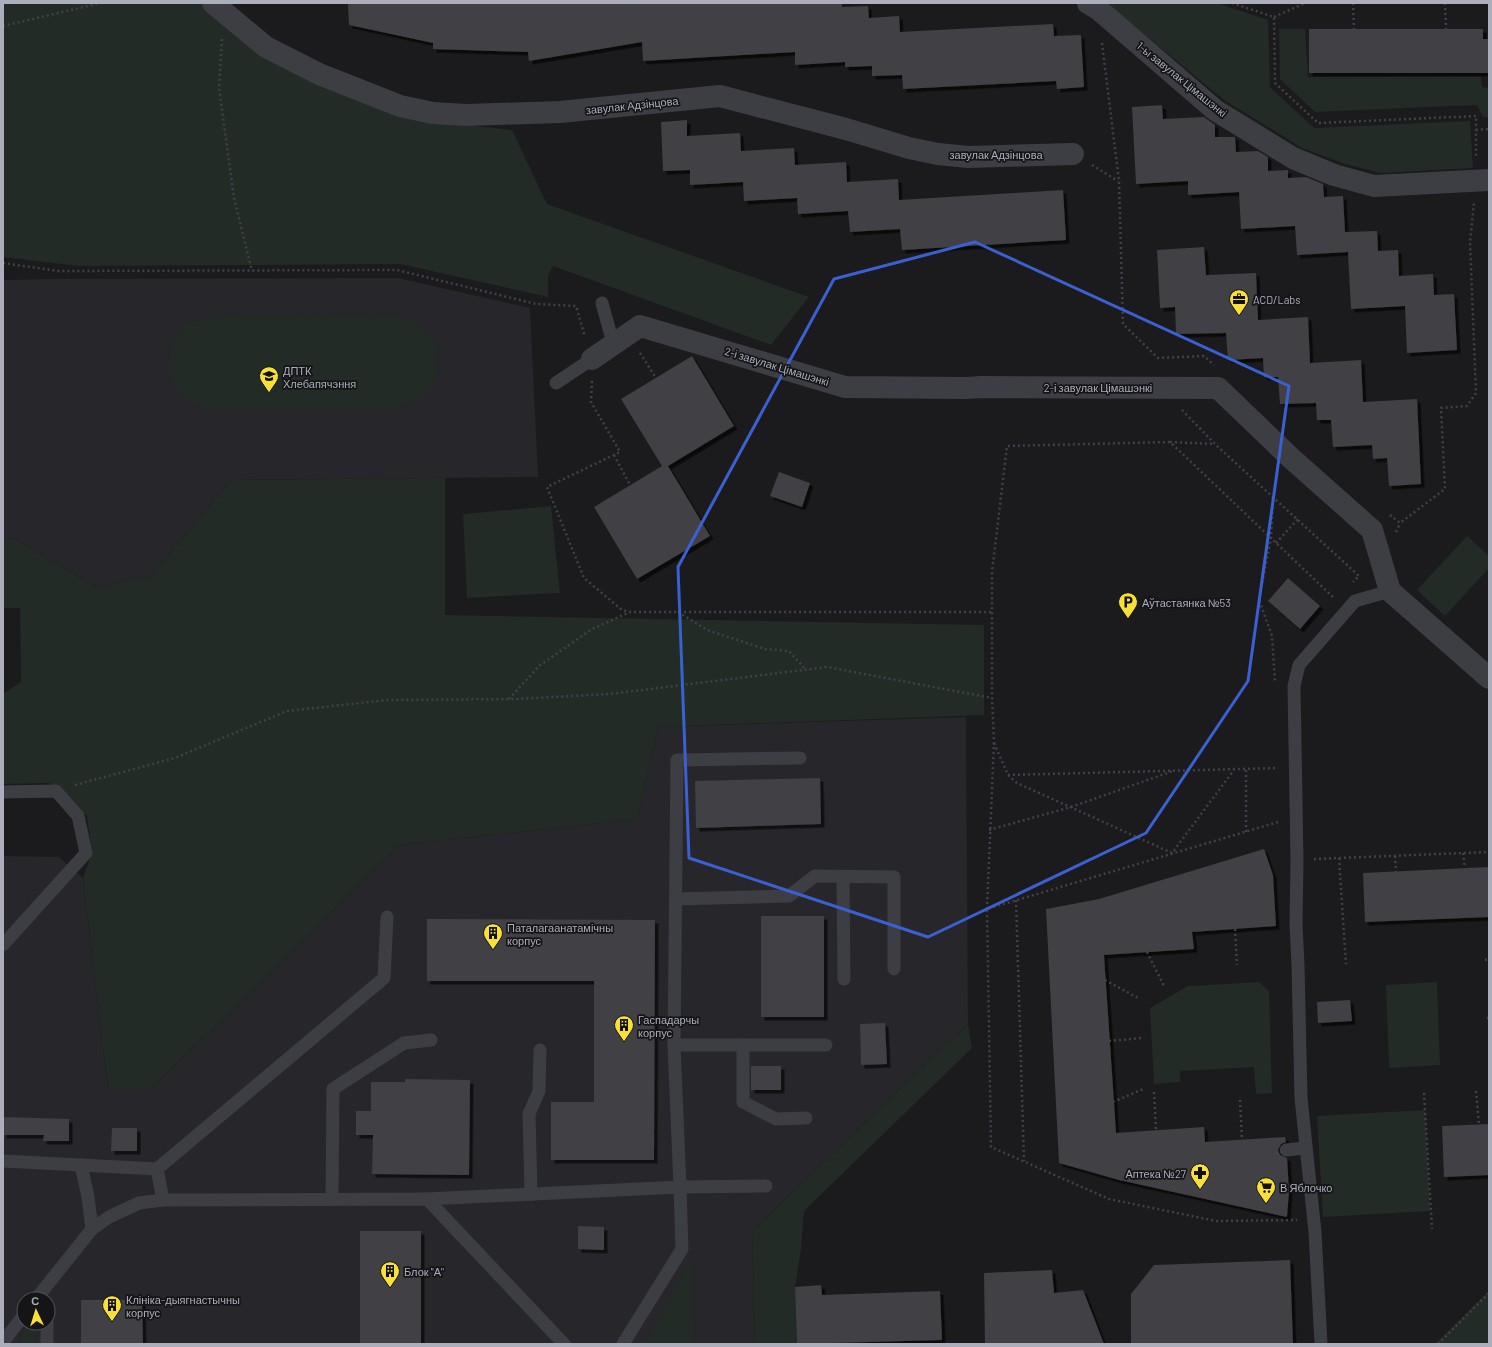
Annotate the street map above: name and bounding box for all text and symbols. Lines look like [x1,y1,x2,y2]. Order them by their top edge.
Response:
street label: 1-ы завулак Цімашэнкі [1134,39,1230,119]
street label: завулак Адзінцова [585,94,680,116]
street label: завулак Адзінцова [949,148,1043,161]
office icon: ACD/Labs [1228,288,1250,316]
place label: ACD/Labs [1253,293,1301,306]
street label: 2-і завулак Цімашэнкі [723,344,831,388]
place label: ДПТК Хлебапячэння [283,364,356,390]
school or university icon: ДПТК Хлебапячэння [258,365,280,393]
street label: 2-і завулак Цімашэнкі [1044,381,1152,394]
parking icon: Аўтастаянка №53 [1117,591,1139,619]
place label: Аўтастаянка №53 [1142,596,1231,609]
place label: Паталагаанатамічны корпус [507,921,613,947]
building icon: Паталагаанатамічны корпус [482,922,504,950]
place label: Гаспадарчы корпус [638,1013,699,1039]
building icon: Гаспадарчы корпус [613,1014,635,1042]
pharmacy icon: Аптека №27 [1189,1162,1211,1190]
place label: Аптека №27 [1125,1167,1186,1180]
supermarket icon: В Яблочко [1255,1176,1277,1204]
place label: В Яблочко [1280,1181,1333,1194]
building icon: Блок "А" [379,1260,401,1288]
place label: Блок "А" [404,1265,444,1278]
north arrow [16,1291,56,1331]
place label: Клініка-дыягнастычны корпус [126,1293,240,1319]
text: С [31,1294,40,1307]
building icon: Клініка-дыягнастычны корпус [101,1294,123,1322]

